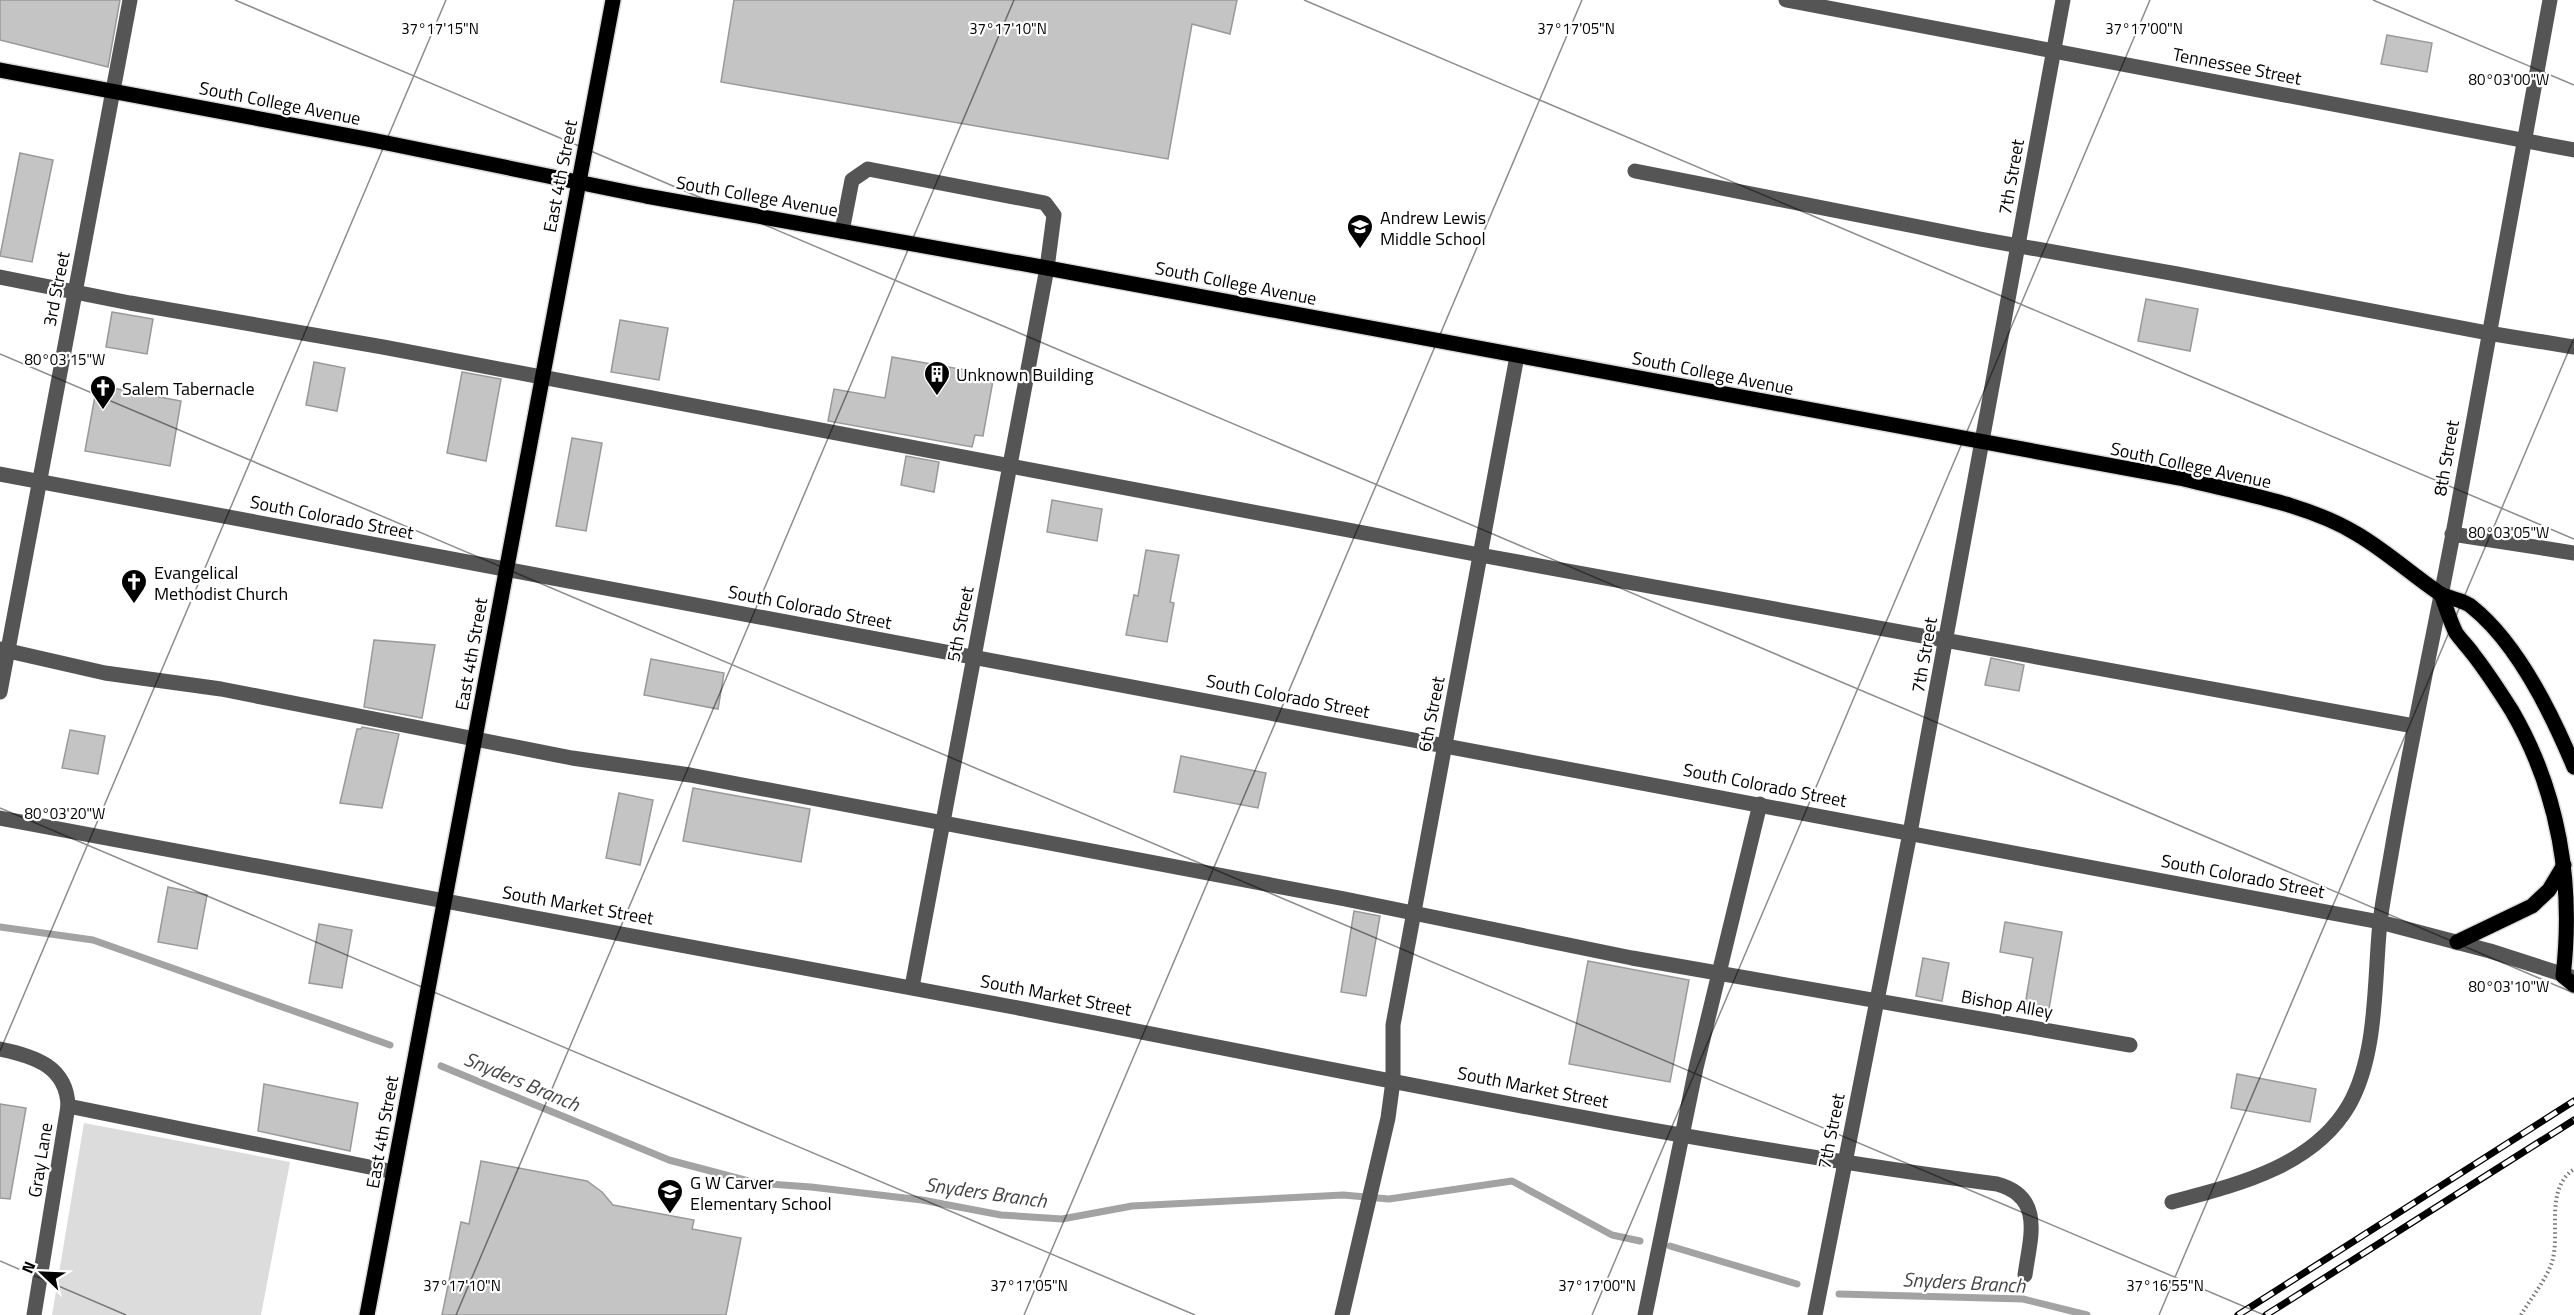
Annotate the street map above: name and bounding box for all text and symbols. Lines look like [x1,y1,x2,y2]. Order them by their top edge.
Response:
text: 37°17'15"N [401,17,479,40]
text: 37°17'10"N [969,17,1047,40]
text: 37°17'05"N [1537,17,1615,40]
text: 37°17'00"N [2105,17,2183,40]
street label: Tennessee Street [2170,40,2304,92]
text: 80°03'00"W [2469,68,2549,91]
street label: South College Avenue [197,74,363,132]
street label: East 4th Street [536,117,584,235]
street label: 7th Street [1991,136,2031,217]
street label: South College Avenue [674,168,840,224]
place label: Andrew Lewis Middle School [1380,204,1486,252]
school or university icon: Andrew Lewis Middle School [1345,212,1375,250]
street label: 3rd Street [36,248,77,329]
street label: South College Avenue [1153,254,1319,312]
street label: South College Avenue [1630,344,1796,402]
text: 80°03'15"W [25,348,105,371]
building icon: Unknown Building [922,359,952,397]
place label: Unknown Building [956,361,1093,388]
church icon: Salem Tabernacle [88,373,118,411]
place label: Salem Tabernacle [122,375,254,402]
street label: 8th Street [2426,417,2466,498]
street label: South College Avenue [2108,435,2274,495]
street label: South Colorado Street [248,488,417,546]
text: 80°03'05"W [2469,521,2549,544]
place label: Evangelical Methodist Church [154,559,288,607]
church icon: Evangelical Methodist Church [119,567,149,605]
street label: South Colorado Street [726,578,895,636]
street label: 5th Street [939,583,981,664]
street label: East 4th Street [448,595,494,713]
street label: 7th Street [1904,614,1944,695]
street label: South Colorado Street [1204,667,1373,725]
street label: 6th Street [1410,673,1452,754]
street label: South Colorado Street [1681,756,1850,814]
text: 80°03'20"W [25,802,105,825]
street label: South Colorado Street [2159,847,2328,905]
street label: South Market Street [500,878,656,932]
street label: South Market Street [978,967,1134,1023]
text: 80°03'10"W [2469,975,2549,998]
street label: Bishop Alley [1959,983,2055,1025]
water label: Snyders Branch [459,1043,586,1120]
street label: South Market Street [1455,1059,1611,1115]
street label: East 4th Street [359,1073,405,1191]
street label: 7th Street [1810,1090,1852,1171]
street label: Gray Lane [21,1121,59,1199]
water label: Snyders Branch [923,1168,1050,1216]
place label: G W Carver Elementary School [690,1169,832,1217]
school or university icon: G W Carver Elementary School [655,1177,685,1215]
north arrow [12,1243,72,1303]
text: N [15,1257,41,1277]
water label: Snyders Branch [1902,1263,2027,1301]
text: 37°17'10"N [423,1274,501,1297]
text: 37°17'05"N [990,1274,1068,1297]
text: 37°17'00"N [1558,1274,1636,1297]
text: 37°16'55"N [2126,1274,2204,1297]

